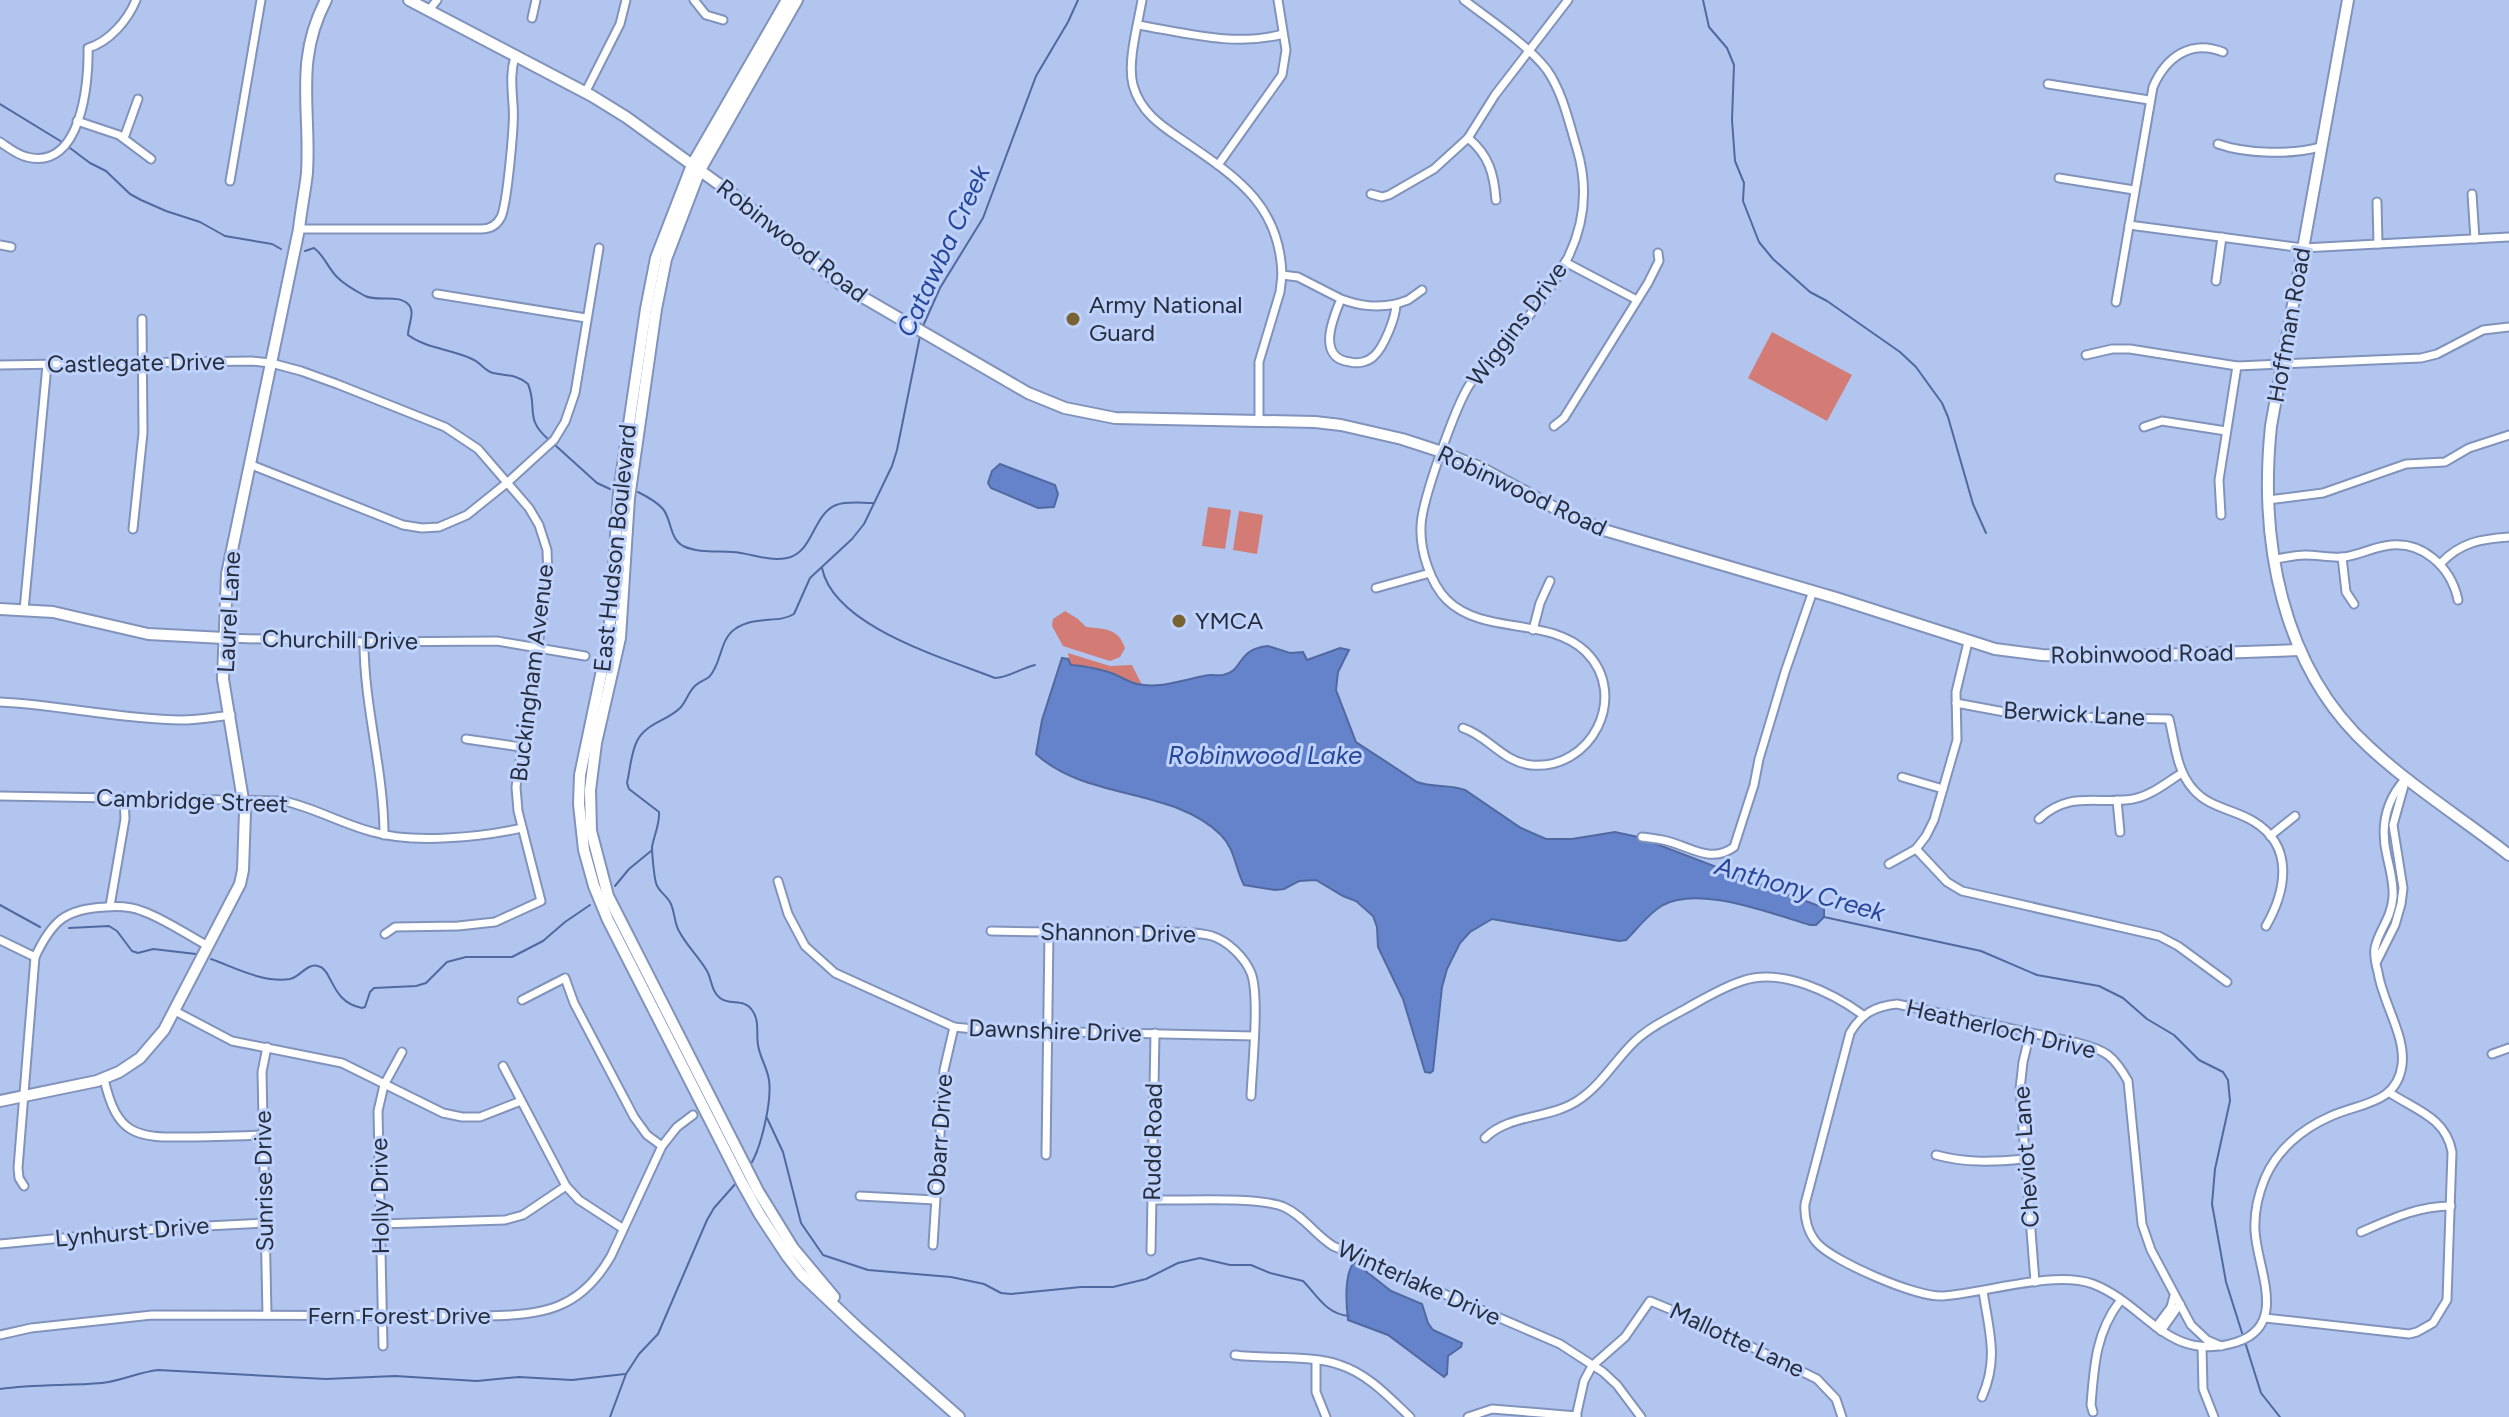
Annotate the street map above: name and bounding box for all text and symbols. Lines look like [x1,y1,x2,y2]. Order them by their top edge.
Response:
water label: Catawba Creek [889,159,997,342]
street label: Robinwood Road [711,173,873,308]
street label: Hoffman Road [2261,245,2316,405]
street label: Wiggins Drive [1460,256,1573,392]
place label: Army National Guard [1089,290,1242,347]
marker: Army National Guard [1064,310,1082,328]
street label: Castlegate Drive [47,346,225,379]
street label: East Hudson Boulevard [587,423,642,673]
street label: Robinwood Road [1433,439,1611,542]
street label: Laurel Lane [211,550,246,674]
street label: Buckingham Avenue [504,563,559,783]
place label: YMCA [1195,606,1264,635]
marker: YMCA [1170,612,1188,630]
street label: Churchill Drive [262,624,418,655]
street label: Robinwood Road [2050,637,2234,670]
street label: Berwick Lane [2002,695,2146,732]
water label: Robinwood Lake [1168,739,1362,771]
street label: Cambridge Street [96,783,289,818]
water label: Anthony Creek [1711,849,1890,929]
street label: Shannon Drive [1040,917,1196,948]
street label: Heatherloch Drive [1903,993,2099,1064]
street label: Dawnshire Drive [968,1013,1142,1048]
street label: Obarr Drive [921,1073,958,1197]
street label: Rudd Road [1137,1083,1168,1201]
street label: Cheviot Lane [2006,1085,2045,1229]
street label: Sunrise Drive [248,1110,279,1252]
street label: Holly Drive [364,1137,395,1255]
street label: Lynhurst Drive [54,1210,210,1253]
street label: Winterlake Drive [1333,1234,1505,1332]
street label: Mallotte Lane [1665,1296,1809,1383]
street label: Fern Forest Drive [307,1301,491,1330]

